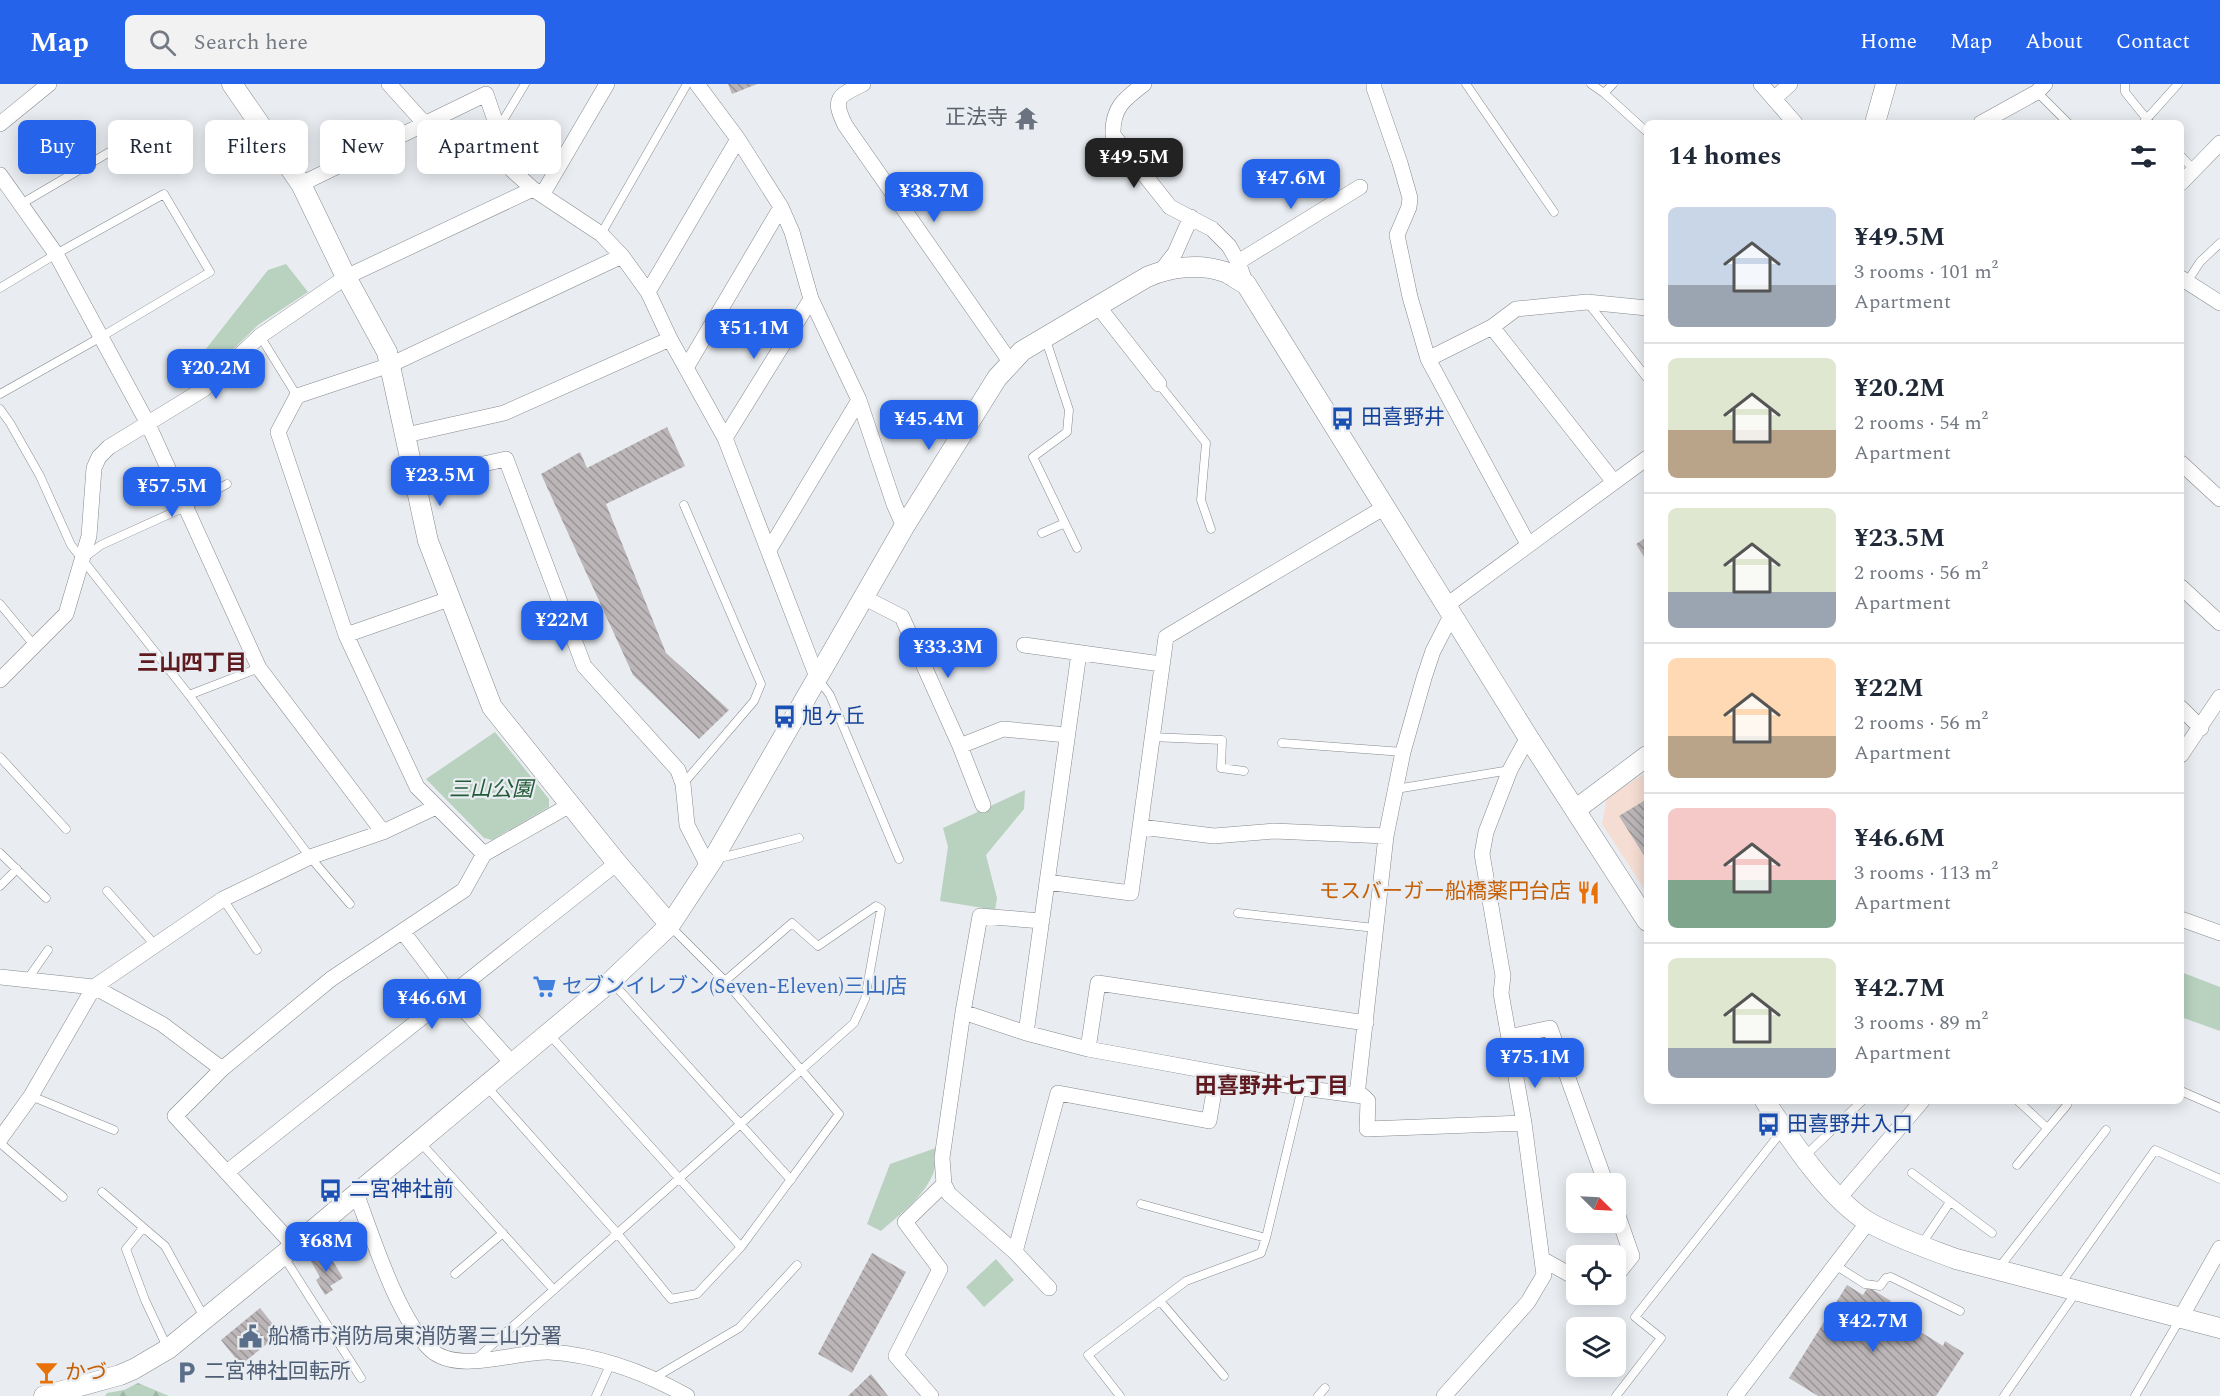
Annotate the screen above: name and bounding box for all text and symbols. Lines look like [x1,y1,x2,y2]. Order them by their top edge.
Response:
search box [125,15,545,69]
text: Map [30,21,89,64]
icon: search [146,26,179,59]
text: Search here [194,26,308,59]
text: Home [1860,26,1917,58]
text: Map [1950,26,1992,58]
text: About [2025,26,2083,58]
text: Contact [2116,26,2190,58]
place label: 正法寺 [945,102,1008,134]
temple icon: 正法寺 [1013,105,1039,131]
chip: Buy [18,120,96,174]
chip: Rent [108,120,193,174]
chip: Filters [205,120,308,174]
chip: New [320,120,405,174]
chip: Apartment [417,120,561,174]
text: 14 homes [1668,136,1782,176]
pin: ¥49.5M [1085,138,1183,189]
icon: filters [2127,140,2160,173]
text: ¥49.5M [1099,142,1169,172]
pin: ¥47.6M [1242,159,1340,210]
text: ¥47.6M [1256,163,1326,193]
pin: ¥38.7M [885,172,983,223]
text: ¥38.7M [899,176,969,206]
text: ¥49.5M [1854,217,1945,257]
icon: home [1716,231,1788,303]
text: 3 rooms · 101 m² [1854,257,1998,287]
text: Apartment [1854,287,1951,317]
pin: ¥51.1M [705,309,803,360]
text: ¥51.1M [719,313,789,343]
pin: ¥20.2M [167,349,265,400]
text: ¥20.2M [181,353,251,383]
text: ¥20.2M [1854,368,1945,408]
icon: home [1716,382,1788,454]
pin: ¥45.4M [880,400,978,451]
place label: 田喜野井 [1361,402,1445,434]
text: ¥45.4M [894,404,964,434]
bus stop icon: 田喜野井 [1330,405,1356,431]
text: 2 rooms · 54 m² [1854,408,1988,438]
text: Apartment [1854,438,1951,468]
pin: ¥23.5M [391,456,489,507]
text: ¥23.5M [405,460,475,490]
pin: ¥57.5M [123,467,221,518]
text: ¥57.5M [137,471,207,501]
text: ¥23.5M [1854,518,1945,558]
icon: home [1716,532,1788,604]
text: 2 rooms · 56 m² [1854,558,1988,588]
text: Apartment [1854,588,1951,618]
pin: ¥22M [526,601,598,652]
text: ¥22M [535,605,589,635]
pin: ¥33.3M [899,628,997,679]
text: ¥33.3M [913,632,983,662]
district label: 三山四丁目 [137,647,247,680]
text: ¥22M [1854,668,1924,708]
icon: home [1716,682,1788,754]
place label: 旭ヶ丘 [802,701,865,733]
bus stop icon: 旭ヶ丘 [771,704,797,730]
text: 2 rooms · 56 m² [1854,708,1988,738]
text: Apartment [1854,738,1951,768]
park label: 三山公園 [449,774,536,806]
text: ¥46.6M [1854,818,1945,858]
icon: home [1716,832,1788,904]
text: 3 rooms · 113 m² [1854,858,1998,888]
place label: モスバーガー船橋薬円台店 [1319,876,1571,908]
restaurant icon: モスバーガー船橋薬円台店 [1576,879,1602,905]
text: Apartment [1854,888,1951,918]
text: ¥42.7M [1854,968,1945,1008]
place label: セブンイレブン(Seven-Eleven)三山店 [562,971,907,1003]
supermarket icon: セブンイレブン(Seven-Eleven)三山店 [531,974,557,1000]
pin: ¥46.6M [383,979,481,1030]
icon: home [1716,982,1788,1054]
text: ¥46.6M [397,983,467,1013]
text: 3 rooms · 89 m² [1854,1008,1988,1038]
pin: ¥75.1M [1486,1038,1584,1089]
text: Apartment [1854,1038,1951,1068]
text: ¥75.1M [1500,1042,1570,1072]
district label: 田喜野井七丁目 [1195,1070,1349,1103]
place label: 田喜野井入口 [1787,1109,1913,1141]
bus stop icon: 田喜野井入口 [1756,1112,1782,1138]
north arrow [1566,1173,1626,1233]
map controls [1566,1173,1626,1377]
place label: 二宮神社前 [349,1174,454,1206]
bus stop icon: 二宮神社前 [318,1177,344,1203]
pin: ¥68M [290,1222,362,1273]
text: ¥68M [299,1226,353,1256]
button: locate [1566,1245,1626,1305]
pin: ¥42.7M [1824,1302,1922,1353]
text: ¥42.7M [1838,1306,1908,1336]
button: layers [1566,1317,1626,1377]
place label: 船橋市消防局東消防署三山分署 [268,1321,562,1353]
public building icon: 船橋市消防局東消防署三山分署 [237,1324,263,1350]
place label: 二宮神社回転所 [204,1356,351,1388]
place label: かづ [65,1357,107,1389]
parking icon: 二宮神社回転所 [173,1359,199,1385]
bar icon: かづ [34,1360,60,1386]

